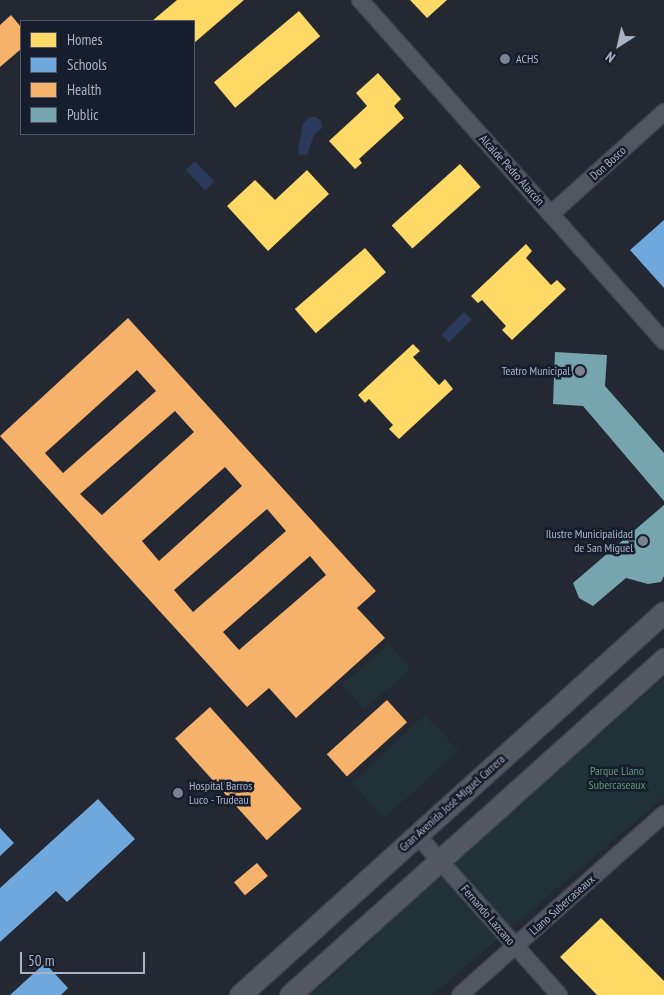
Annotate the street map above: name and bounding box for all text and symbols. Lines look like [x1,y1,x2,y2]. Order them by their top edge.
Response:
legend [20,20,195,135]
north arrow [594,20,644,70]
text: Homes [67,30,103,49]
text: N [602,48,619,67]
marker: ACHS [498,52,512,66]
place label: ACHS [516,52,538,66]
text: Schools [67,55,107,74]
text: Health [67,80,101,99]
text: Public [67,105,98,124]
street label: Alcalde Pedro Alarcón [476,132,548,208]
street label: Don Bosco [587,143,629,183]
place label: Teatro Municipal [501,364,570,378]
marker: Teatro Municipal [574,365,586,377]
place label: Ilustre Municipalidad de San Miguel [546,527,633,555]
marker: Ilustre Municipalidad de San Miguel [637,535,649,547]
street label: Gran Avenida José Miguel Carrera [396,752,508,854]
park label: Parque Llano Subercaseaux [589,764,645,792]
place label: Hospital Barros Luco - Trudeau [189,779,252,807]
marker: Hospital Barros Luco - Trudeau [171,786,185,800]
street label: Llano Subercaseaux [527,872,597,938]
street label: Fernando Lazcano [458,882,518,948]
scale bar [22,942,148,974]
text: 50 m [28,951,54,970]

